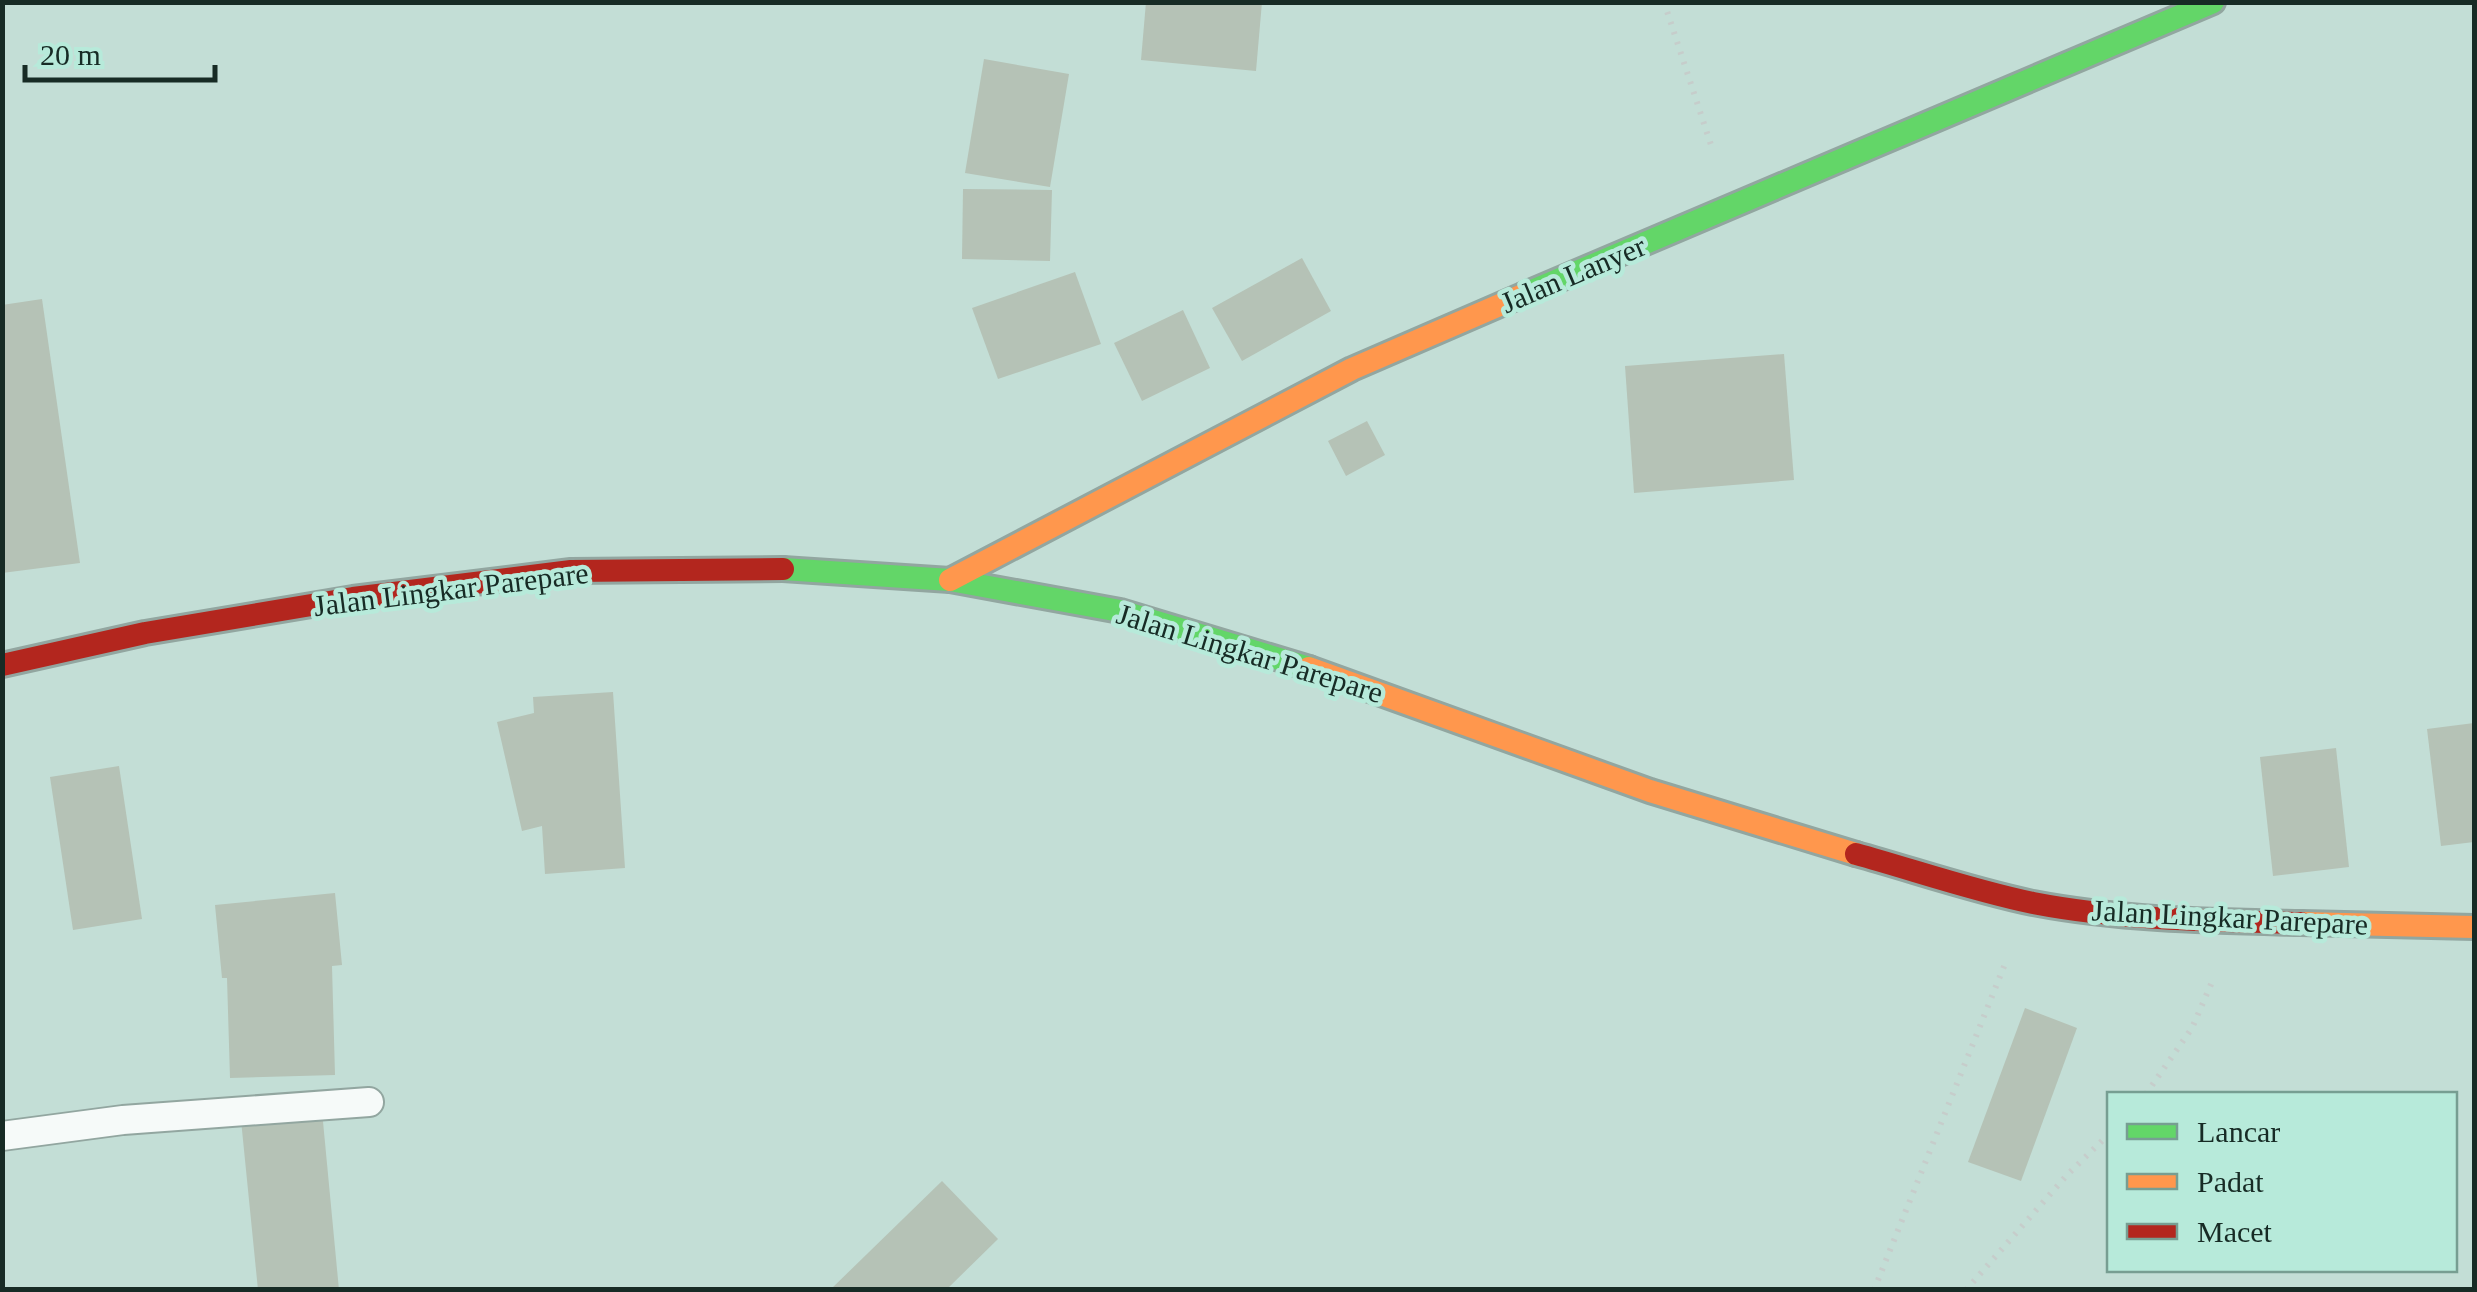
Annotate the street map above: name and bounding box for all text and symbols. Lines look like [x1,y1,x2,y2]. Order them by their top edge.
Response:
scale bar [25,20,215,82]
text: 20 m [40,38,101,71]
street label: Jalan Lanyer [1496,229,1650,319]
street label: Jalan Lingkar Parepare [312,556,590,622]
street label: Jalan Lingkar Parepare [1113,597,1387,709]
street label: Jalan Lingkar Parepare [2091,893,2369,941]
legend [2107,1092,2457,1272]
text: Lancar [2197,1115,2280,1148]
text: Padat [2197,1165,2264,1198]
text: Macet [2197,1215,2273,1248]

